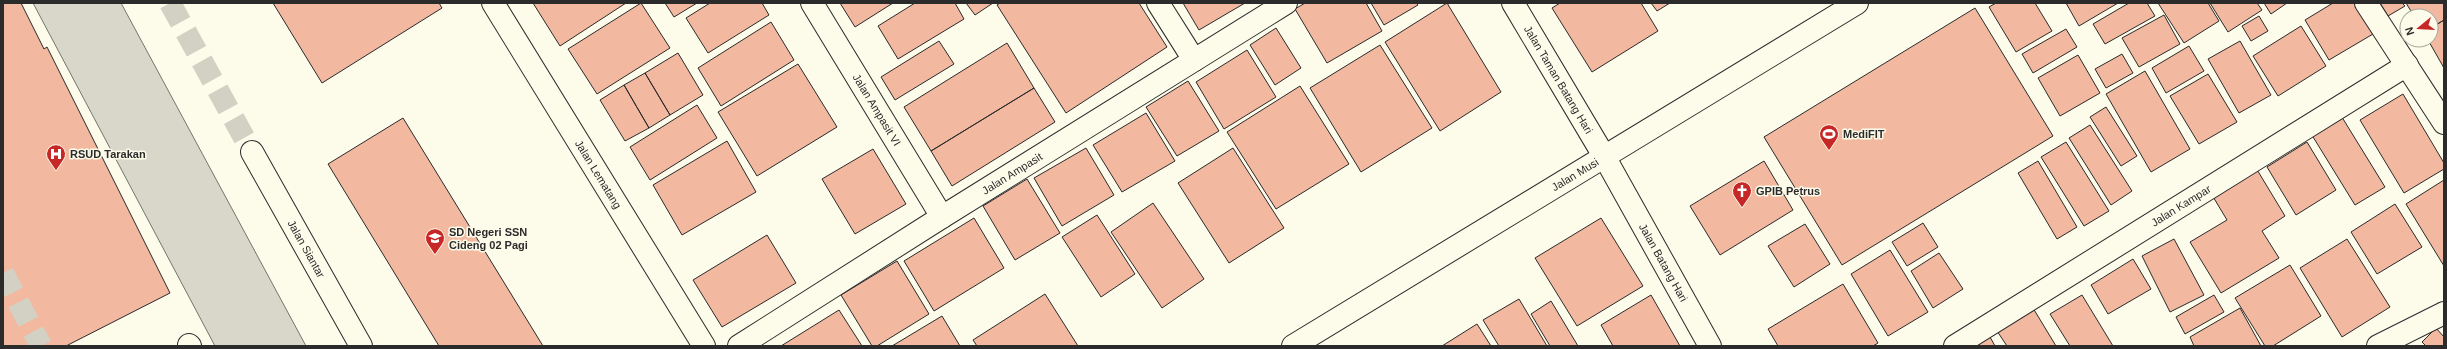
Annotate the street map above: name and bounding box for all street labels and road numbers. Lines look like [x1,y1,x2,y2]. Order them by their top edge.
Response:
street label: Jalan Taman Batang Hari [1522,23,1595,136]
street label: Jalan Ampasit VI [850,72,903,148]
street label: Jalan Lematang [573,138,624,211]
street label: Jalan Ampasit [980,150,1044,197]
street label: Jalan Musi [1549,156,1601,193]
street label: Jalan Kampar [2149,182,2213,229]
street label: Jalan Siantar [285,218,328,280]
street label: Jalan Batang Hari [1637,221,1690,304]

